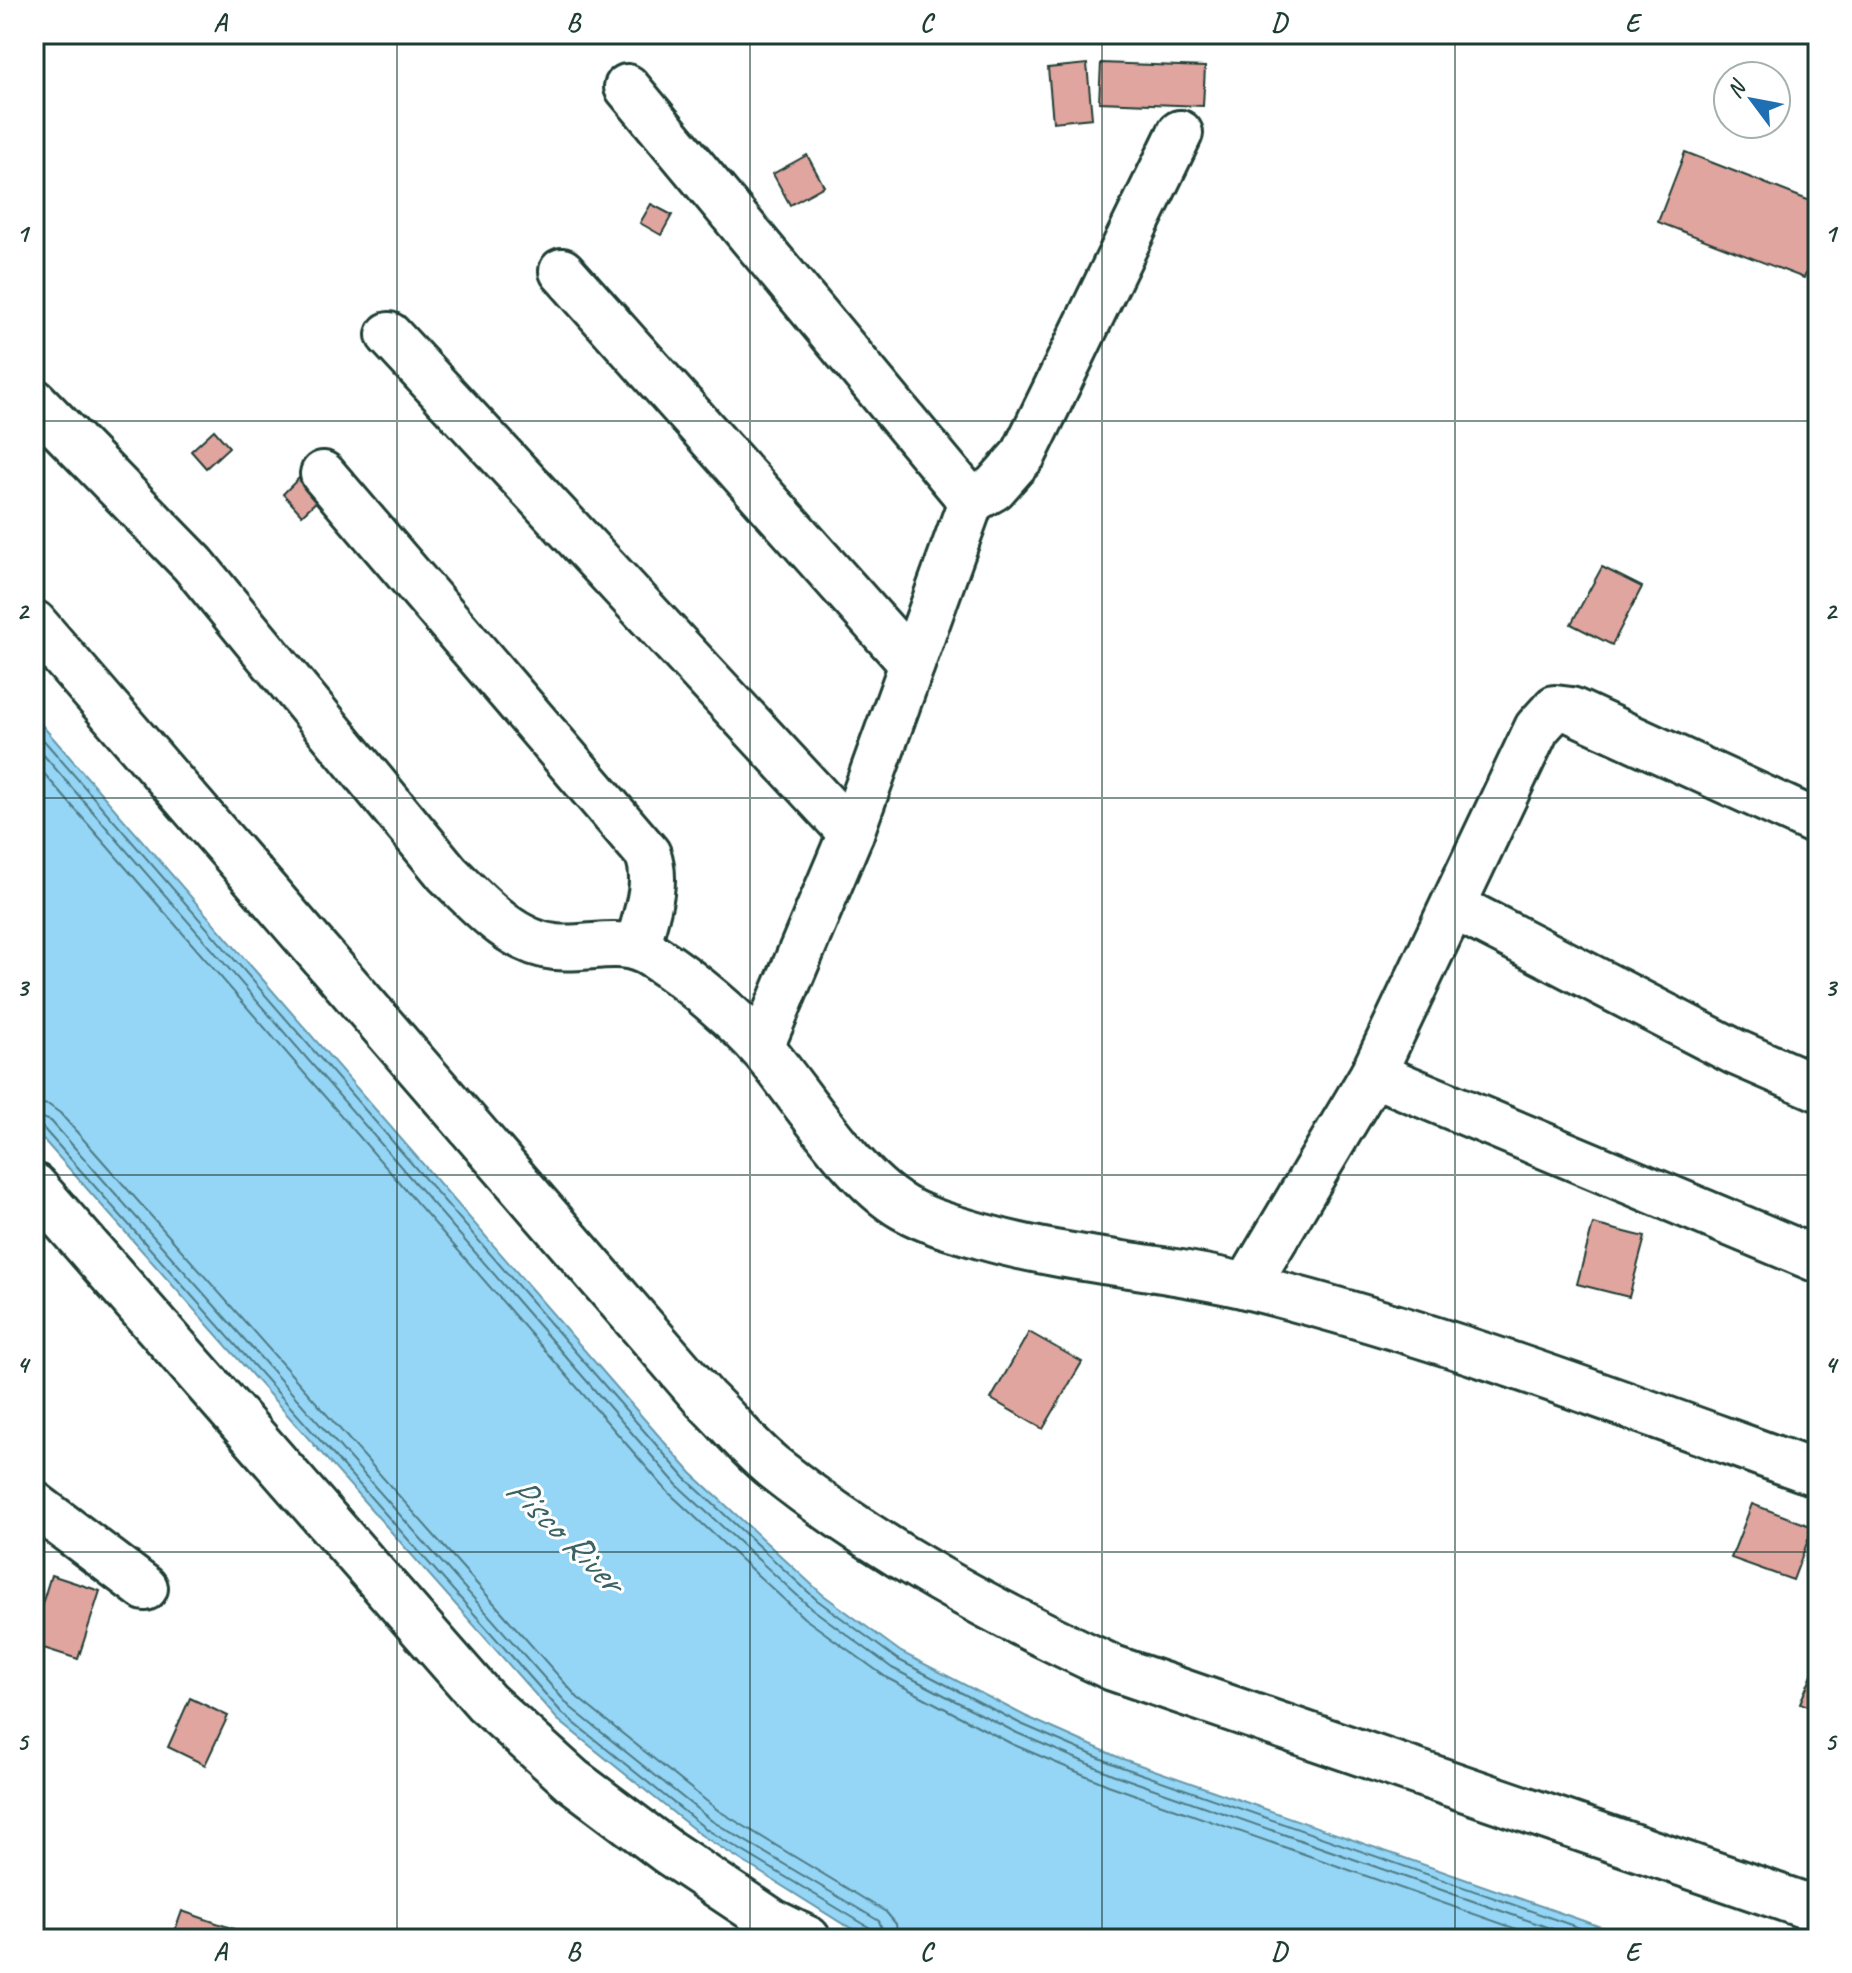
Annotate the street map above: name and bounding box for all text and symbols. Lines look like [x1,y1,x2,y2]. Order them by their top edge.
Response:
text: A [213,6,228,39]
text: B [566,6,582,39]
text: C [920,6,936,39]
text: D [1271,6,1289,39]
text: E [1625,6,1643,39]
north arrow [1712,60,1792,140]
text: N [1720,74,1753,103]
text: 1 [16,217,31,250]
text: 1 [1824,217,1839,250]
text: 2 [16,594,30,627]
text: 2 [1824,594,1838,627]
text: 3 [16,971,30,1004]
text: 3 [1824,971,1838,1004]
text: 4 [16,1348,31,1381]
text: 4 [1824,1348,1839,1381]
water label: Pisco River [496,1464,640,1608]
text: 5 [16,1725,30,1758]
text: 5 [1824,1725,1838,1758]
text: A [213,1935,228,1968]
text: B [566,1935,582,1968]
text: C [920,1935,936,1968]
text: D [1271,1935,1289,1968]
text: E [1625,1935,1643,1968]

